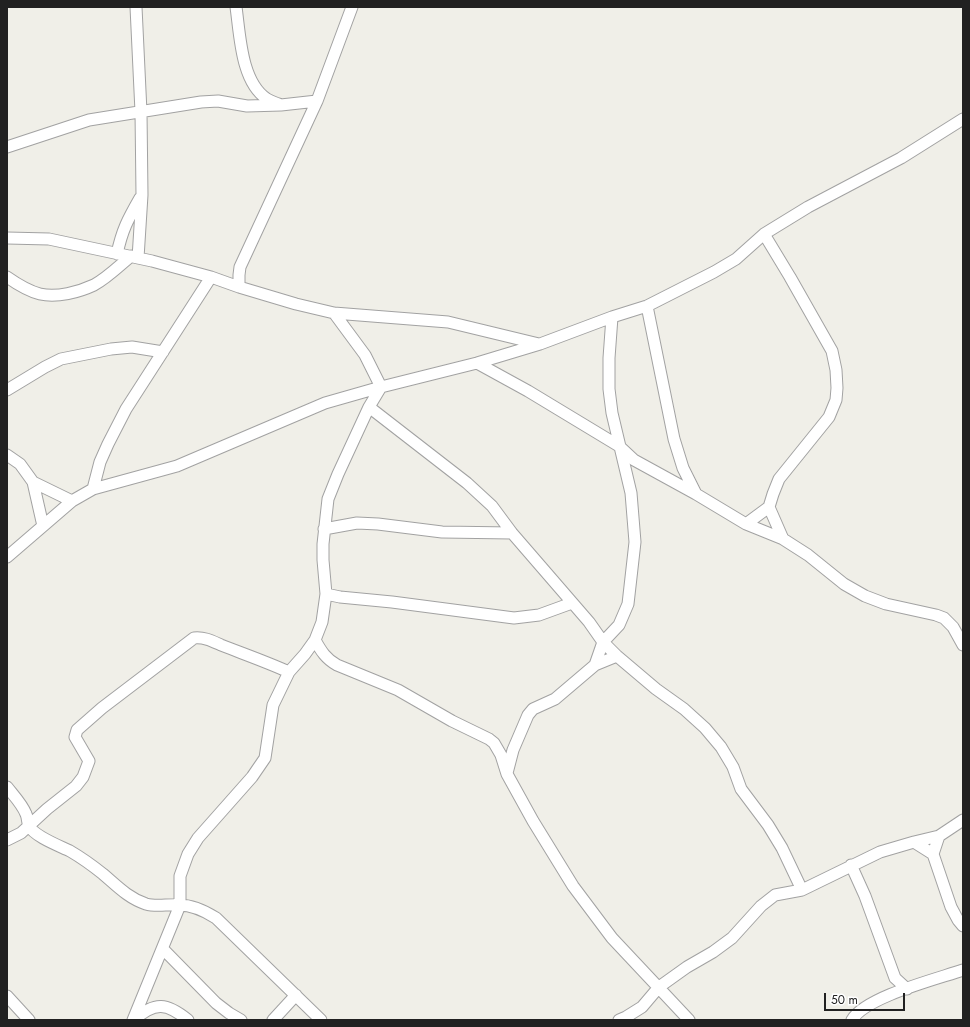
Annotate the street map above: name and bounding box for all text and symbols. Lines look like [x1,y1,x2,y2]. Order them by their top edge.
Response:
scale bar [826,985,907,1011]
text: 50 m [831,991,858,1009]

